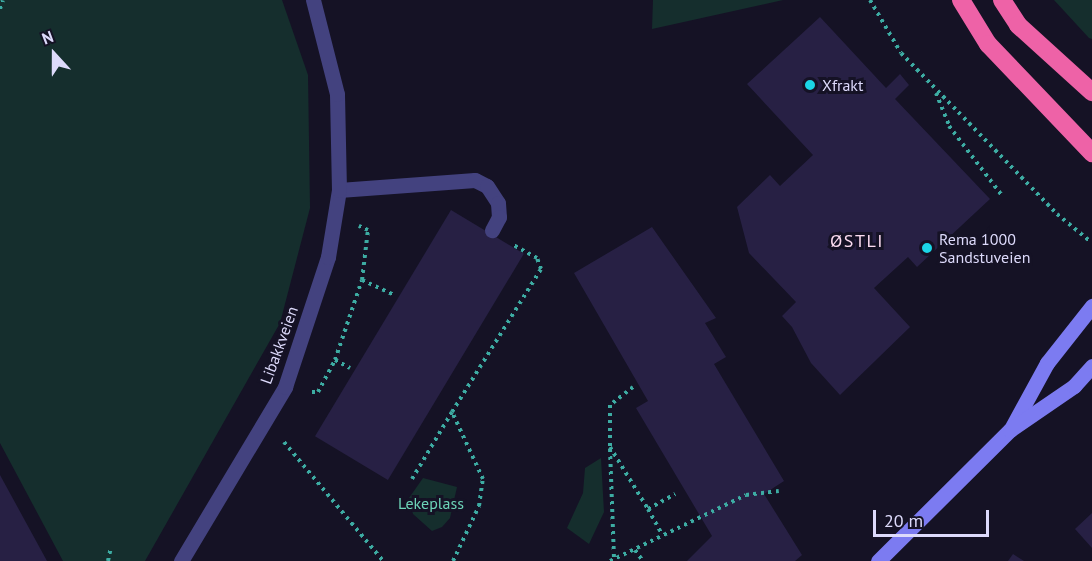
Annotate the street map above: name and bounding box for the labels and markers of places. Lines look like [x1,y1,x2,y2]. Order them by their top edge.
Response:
place label: Xfrakt [822,75,863,95]
marker: Xfrakt [803,78,817,92]
place label: Rema 1000 Sandstuveien [939,229,1030,267]
marker: Rema 1000 Sandstuveien [920,241,934,255]

